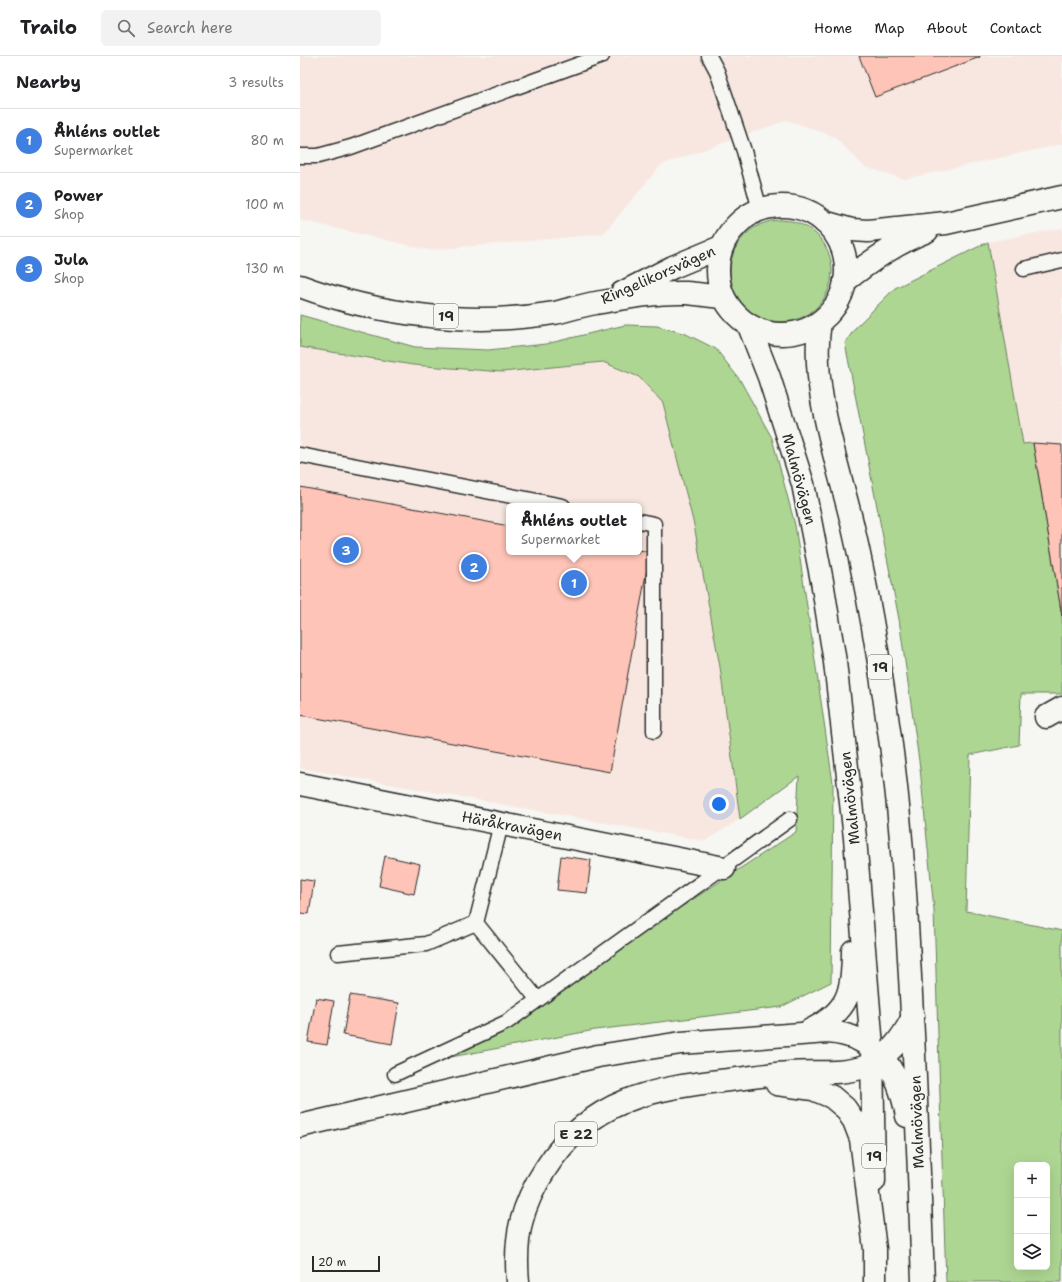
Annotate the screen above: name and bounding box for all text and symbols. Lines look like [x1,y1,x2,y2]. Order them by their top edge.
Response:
search box [101,10,381,46]
text: Trailo [20,15,77,40]
icon: search [115,17,137,39]
text: Search here [147,18,233,38]
text: Home [814,19,853,37]
text: Map [875,19,905,37]
text: About [927,19,968,37]
text: Contact [990,19,1042,37]
text: Nearby [16,71,81,93]
text: 3 results [228,74,284,91]
text: Åhléns outlet [54,122,160,142]
text: 1 [26,132,32,149]
text: 80 m [250,132,284,149]
text: Supermarket [54,142,133,159]
text: Power [54,186,103,206]
text: 2 [24,196,34,213]
text: 100 m [245,196,284,213]
text: Shop [54,206,84,223]
street label: Ringelikorsvägen [598,241,718,309]
text: Jula [54,250,88,270]
text: 3 [24,260,34,277]
text: 130 m [246,260,284,277]
text: Shop [54,270,84,287]
road number: 19 [434,304,458,328]
street label: Malmövägen [777,431,821,527]
popup [506,503,642,555]
text: Åhléns outlet [521,511,627,531]
text: Supermarket [521,531,600,548]
pin: 3 [333,535,359,565]
pin: 2 [461,552,487,582]
pin: 1 [561,568,587,598]
road number: 19 [868,655,892,679]
street label: Malmövägen [835,750,865,846]
your location [709,794,729,814]
street label: Häråkravägen [460,806,564,846]
street label: Malmövägen [905,1075,929,1169]
road number: E 22 [555,1122,597,1146]
road number: 19 [862,1144,886,1168]
map controls [1014,1162,1050,1270]
button: + [1014,1162,1050,1198]
button: − [1014,1198,1050,1234]
button: layers [1014,1234,1050,1270]
scale bar [312,1254,380,1273]
text: 20 m [318,1255,346,1270]

